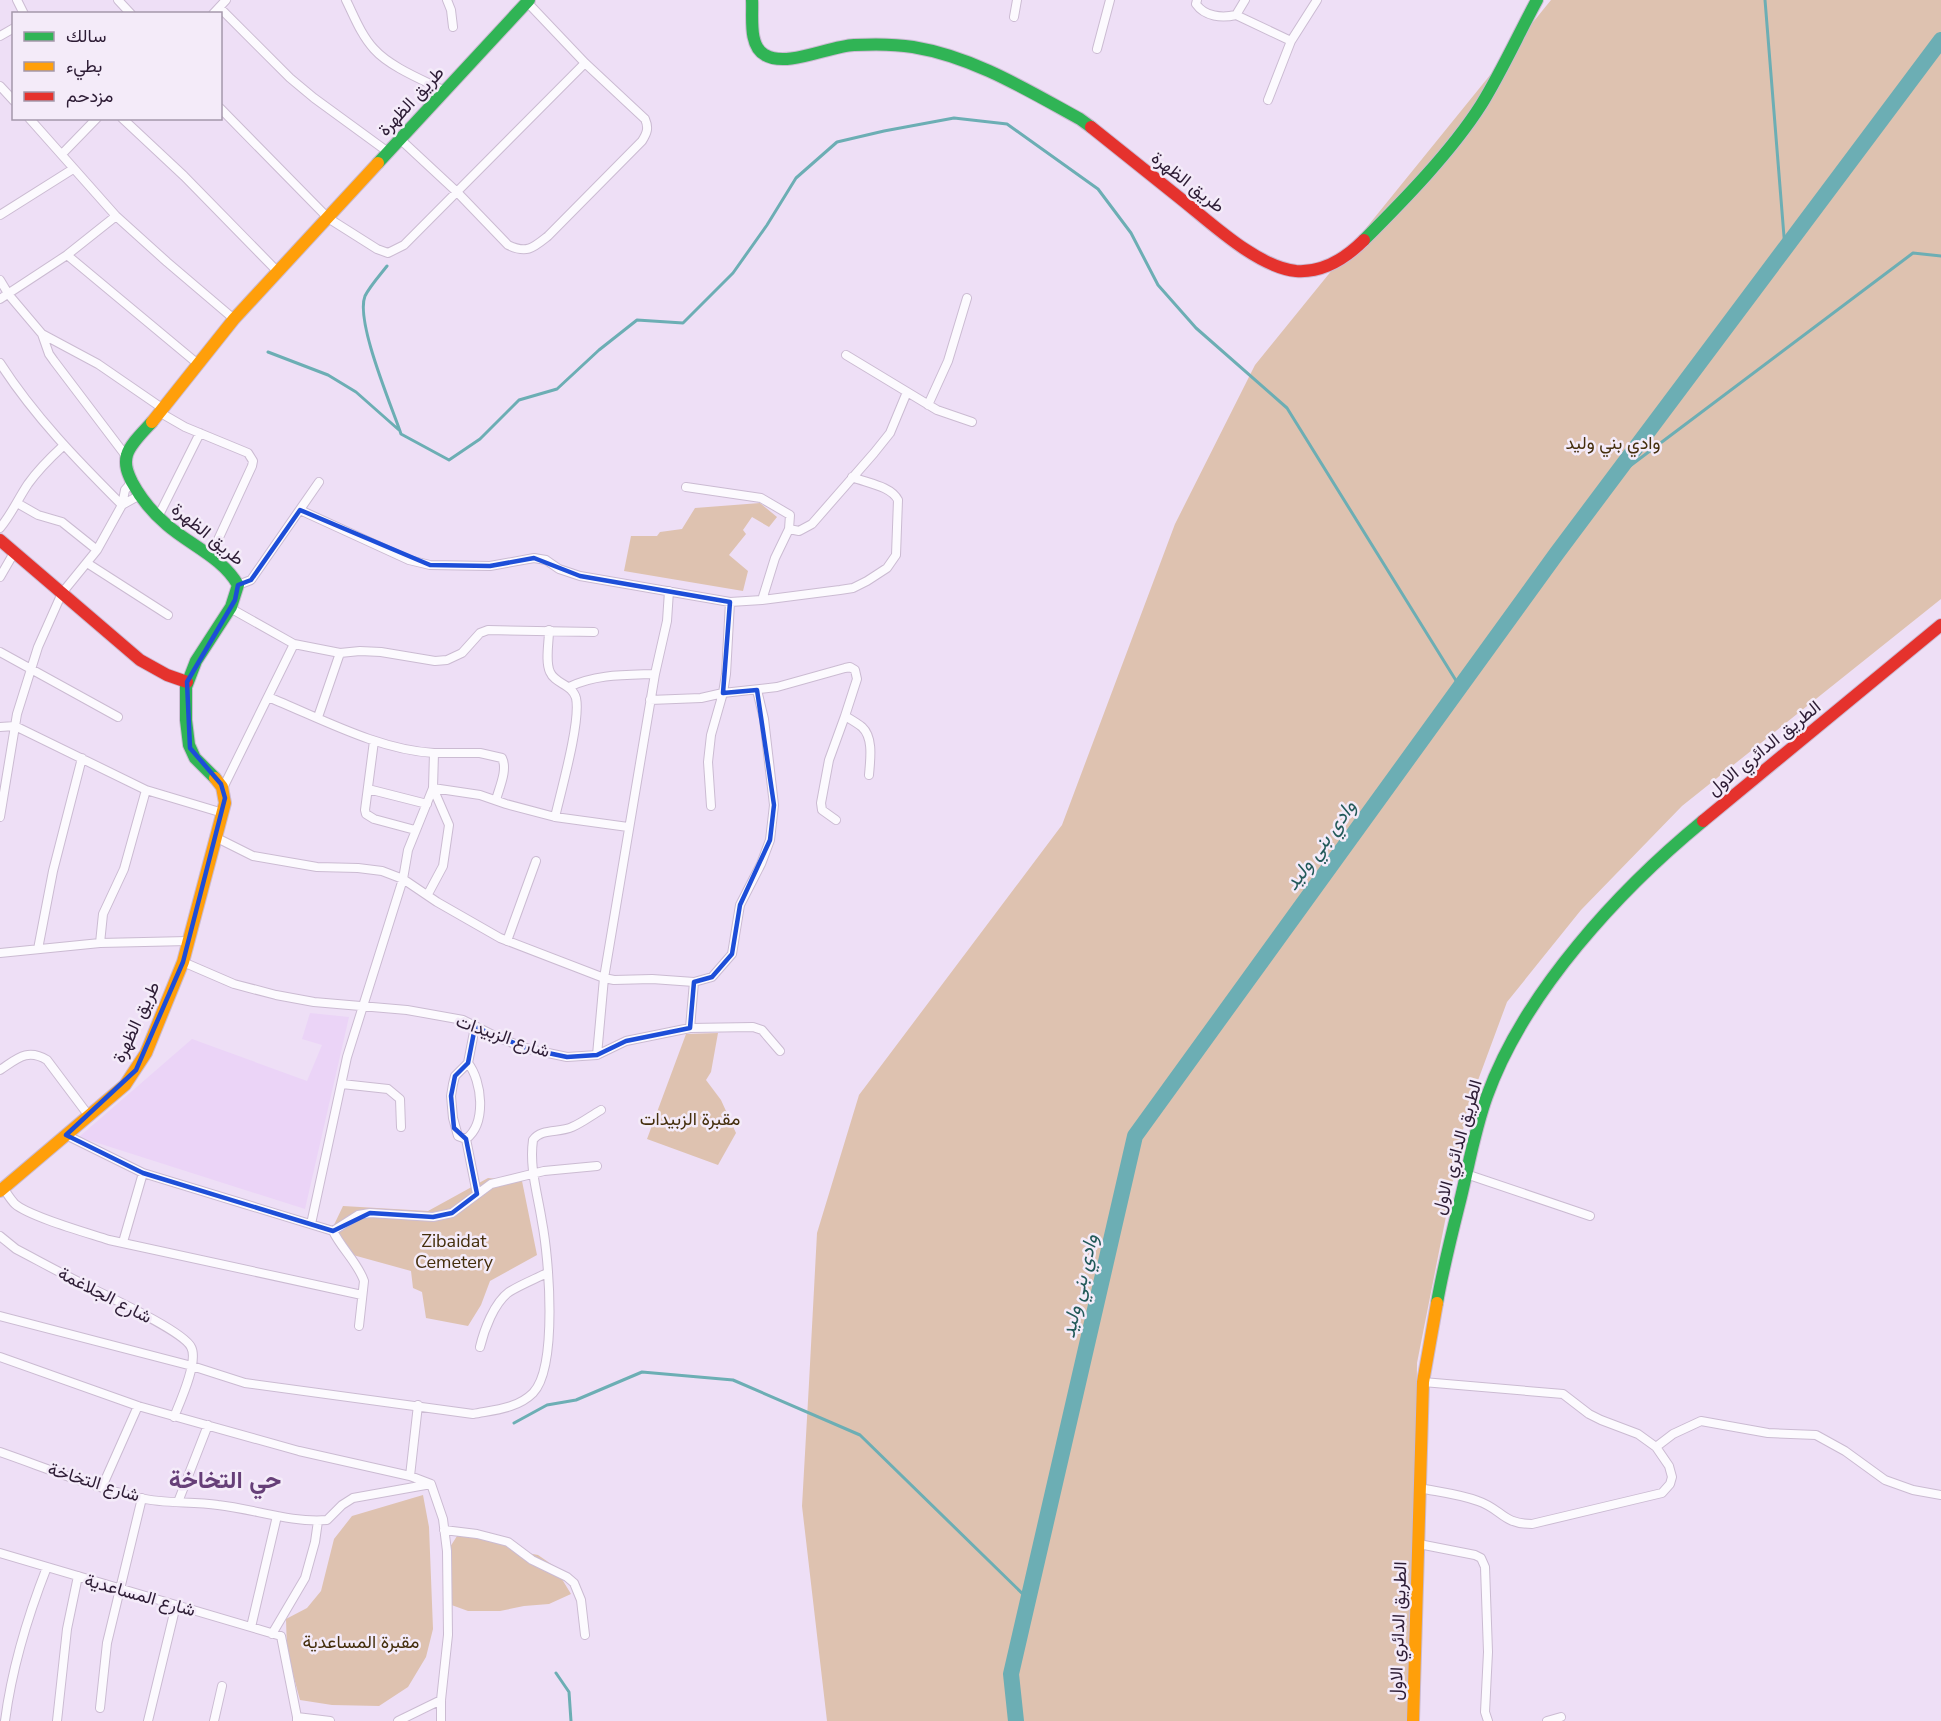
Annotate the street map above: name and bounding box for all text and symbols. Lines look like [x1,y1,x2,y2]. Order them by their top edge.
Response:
legend [12,12,222,120]
text: سالك [66,24,106,48]
text: بطيء [66,54,102,81]
street label: طريق الظهرة [372,61,450,141]
text: مزدحم [66,84,113,108]
street label: طريق الظهرة [1146,146,1230,218]
park label: وادي بني وليد [1565,431,1661,458]
street label: طريق الظهرة [167,497,249,571]
street label: الطريق الدائري الاول [1702,695,1828,804]
water label: وادي بني وليد [1278,795,1365,898]
street label: طريق الظهرة [107,977,165,1067]
street label: شارع الزبيدات [453,1009,553,1063]
street label: الطريق الدائري الاول [1426,1077,1491,1218]
park label: مقبرة الزبيدات [640,1107,740,1131]
park label: Zibaidat Cemetery [415,1229,494,1274]
water label: وادي بني وليد [1054,1232,1107,1341]
street label: شارع الجلاغمة [54,1261,156,1329]
street label: شارع التخاخة [45,1457,143,1507]
district label: حي التخاخة [169,1464,281,1500]
street label: الطريق الدائري الاول [1384,1561,1415,1701]
street label: شارع المساعدية [82,1568,198,1622]
park label: مقبرة المساعدية [303,1630,419,1654]

